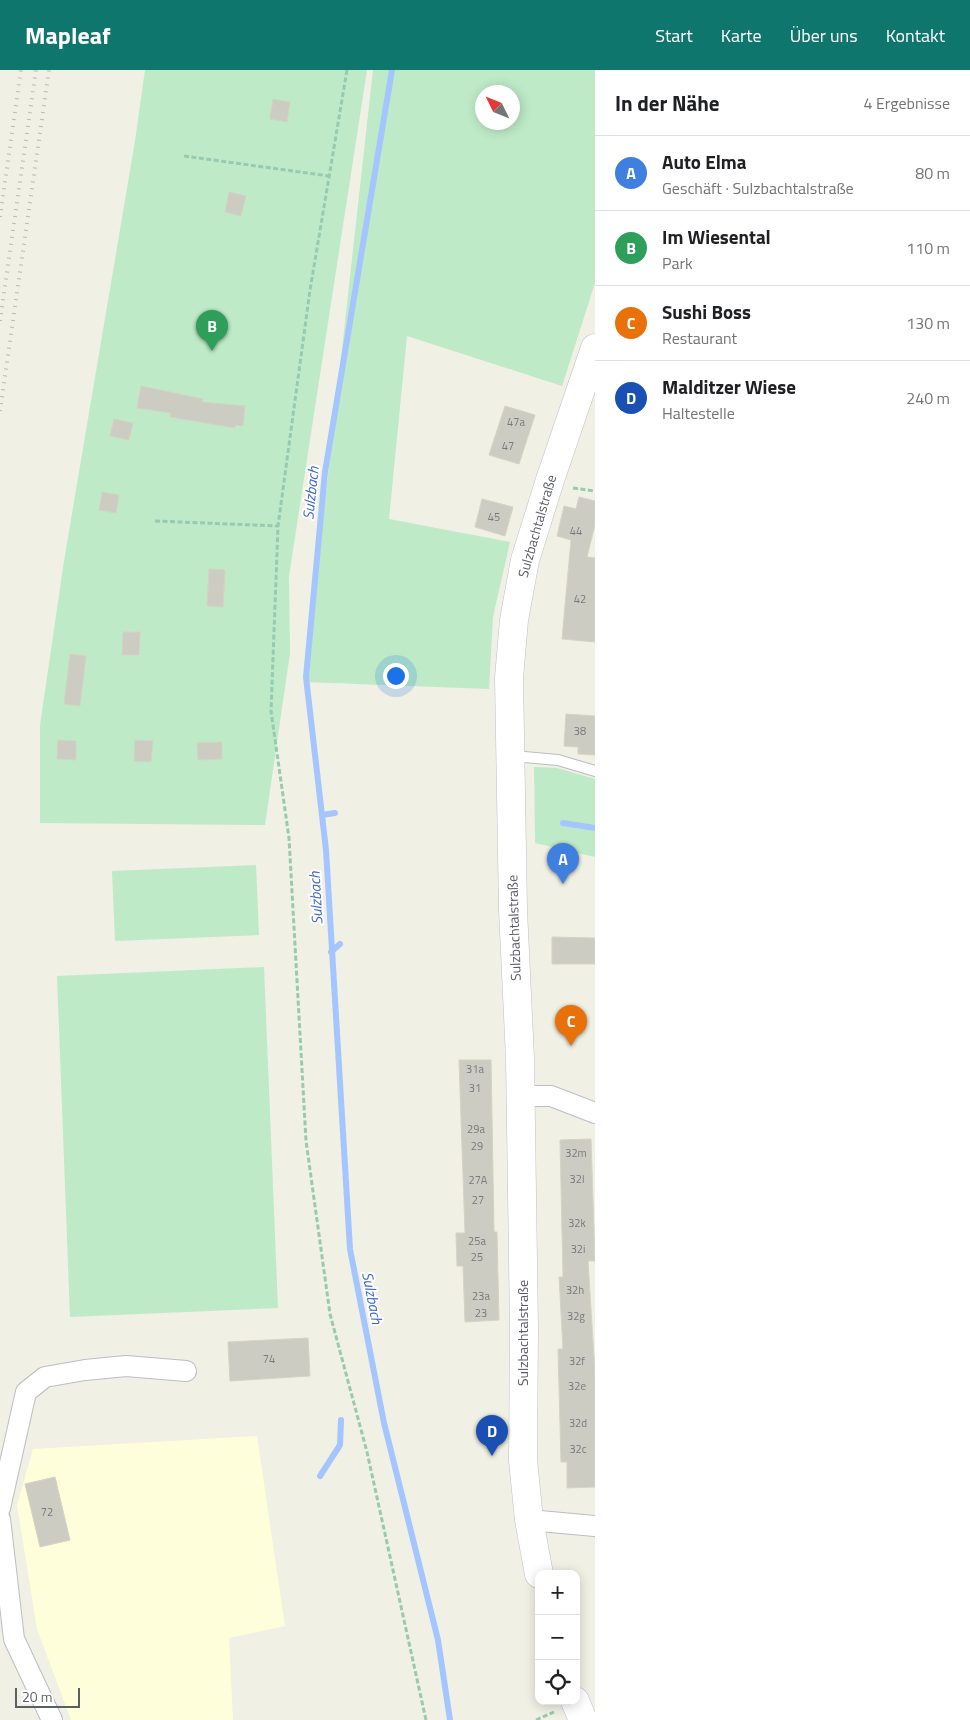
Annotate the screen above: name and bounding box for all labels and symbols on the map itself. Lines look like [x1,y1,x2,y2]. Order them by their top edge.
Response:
north arrow [475,85,520,130]
pin: B [196,310,228,351]
house number: 47a [507,414,525,430]
house number: 47 [502,438,514,454]
water label: Sulzbach [296,465,325,521]
street label: Sulzbachtalstraße [512,472,561,580]
house number: 45 [488,509,500,525]
house number: 44 [570,523,582,539]
house number: 42 [574,591,586,607]
your location [383,663,409,689]
house number: 38 [574,723,586,739]
pin: A [547,843,579,884]
water label: Sulzbach [303,870,328,925]
street label: Sulzbachtalstraße [501,875,526,981]
pin: C [555,1005,587,1046]
house number: 31a [466,1061,484,1077]
house number: 31 [469,1080,481,1096]
house number: 29a [467,1121,485,1137]
house number: 29 [471,1138,483,1154]
house number: 32m [565,1145,587,1161]
house number: 32l [570,1171,584,1187]
house number: 27A [469,1172,488,1188]
house number: 27 [472,1192,484,1208]
house number: 32k [568,1215,587,1231]
house number: 25a [468,1233,486,1249]
house number: 32i [571,1241,585,1257]
house number: 25 [471,1249,483,1265]
water label: Sulzbach [356,1270,389,1327]
street label: Sulzbachtalstraße [512,1280,533,1386]
house number: 32h [566,1282,584,1298]
house number: 23a [472,1288,490,1304]
house number: 23 [475,1305,487,1321]
house number: 32g [567,1308,585,1324]
house number: 74 [263,1351,275,1367]
house number: 32f [569,1353,585,1369]
house number: 32e [568,1378,586,1394]
pin: D [476,1415,508,1456]
house number: 32d [569,1415,587,1431]
house number: 32c [569,1441,587,1457]
house number: 72 [41,1504,53,1520]
scale bar [15,1685,80,1708]

